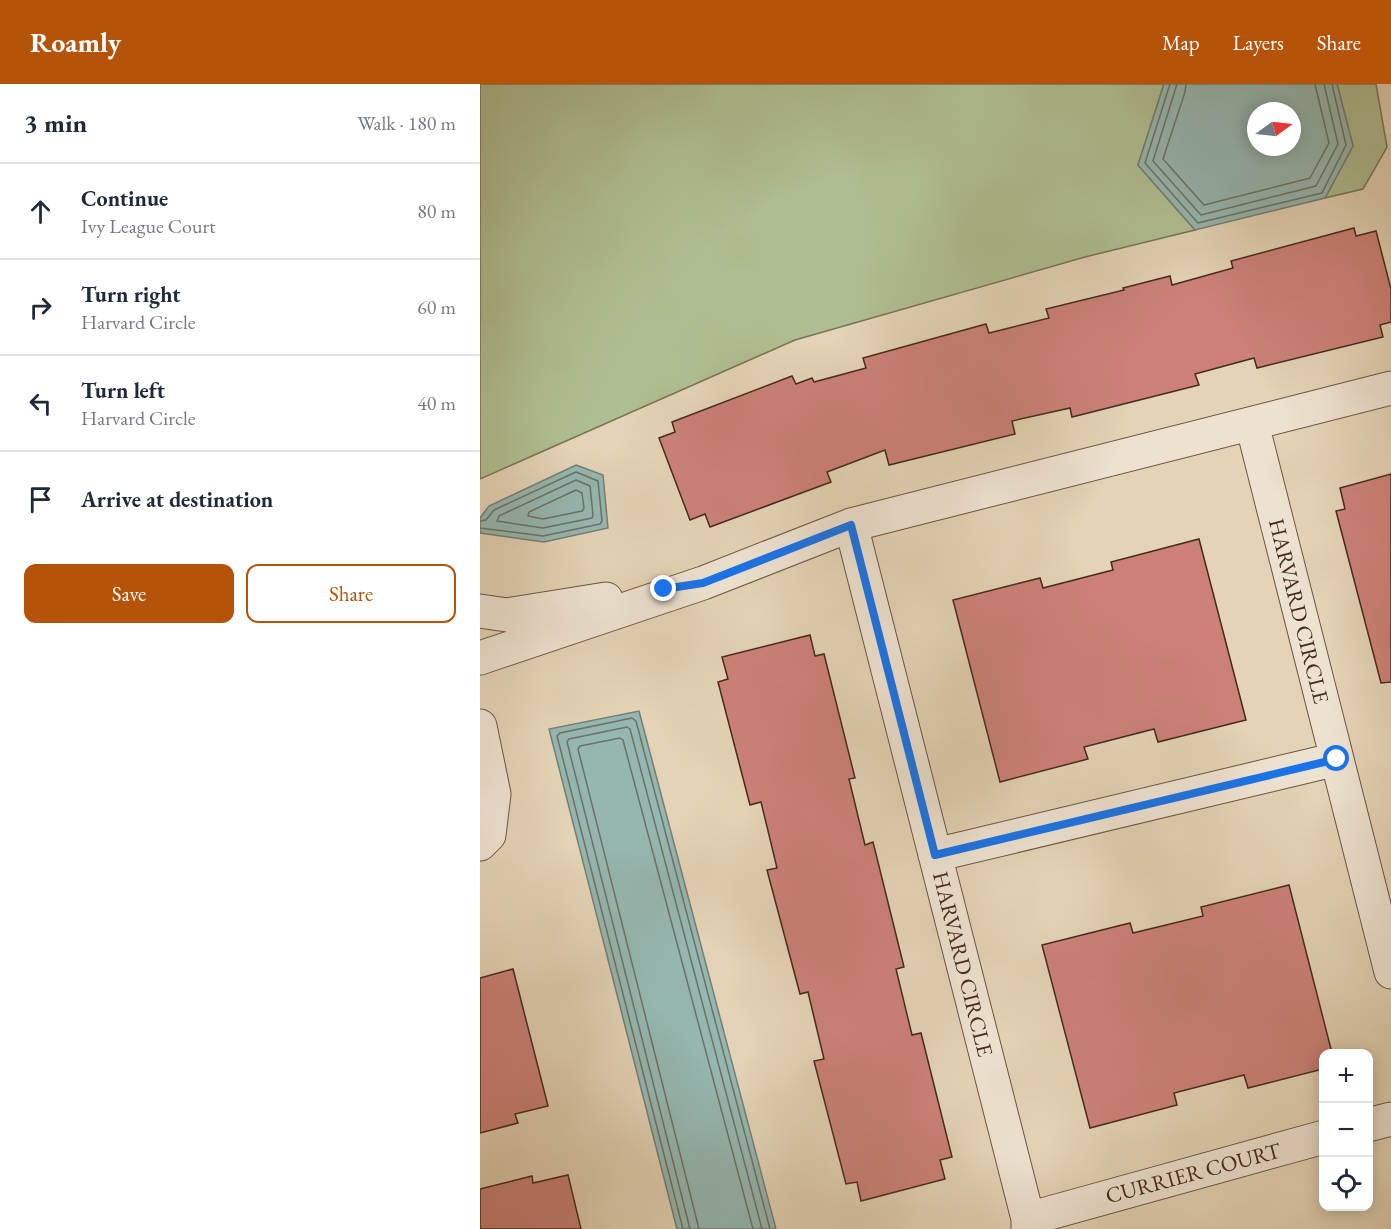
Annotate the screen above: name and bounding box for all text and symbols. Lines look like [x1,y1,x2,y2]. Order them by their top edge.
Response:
text: Roamly [30,24,121,60]
text: Map [1162,29,1200,56]
text: Layers [1233,29,1284,56]
text: Share [1317,29,1361,56]
north arrow [1247,102,1301,156]
text: 3 min [24,106,87,140]
text: Walk · 180 m [357,110,456,136]
text: Continue [81,184,168,213]
icon: ahead [24,195,57,228]
text: 80 m [417,198,456,224]
text: Ivy League Court [81,213,215,239]
text: Turn right [81,280,180,309]
icon: right [24,291,57,324]
text: 60 m [417,294,456,320]
text: Harvard Circle [81,309,196,335]
text: Turn left [81,376,165,405]
icon: left [24,387,57,420]
text: 40 m [417,390,456,416]
text: Harvard Circle [81,405,196,431]
icon: arrive [24,483,57,516]
text: Arrive at destination [81,485,273,514]
street label: HARVARD CIRCLE [1262,515,1336,707]
button: Save [24,564,234,623]
button: Share [246,564,456,623]
route end [650,575,676,601]
route start [1323,745,1349,771]
street label: HARVARD CIRCLE [926,868,1000,1060]
map controls [1319,1049,1373,1211]
button: + [1319,1049,1373,1103]
button: − [1319,1103,1373,1157]
street label: CURRIER COURT [1102,1136,1284,1210]
button: locate [1319,1157,1373,1211]

